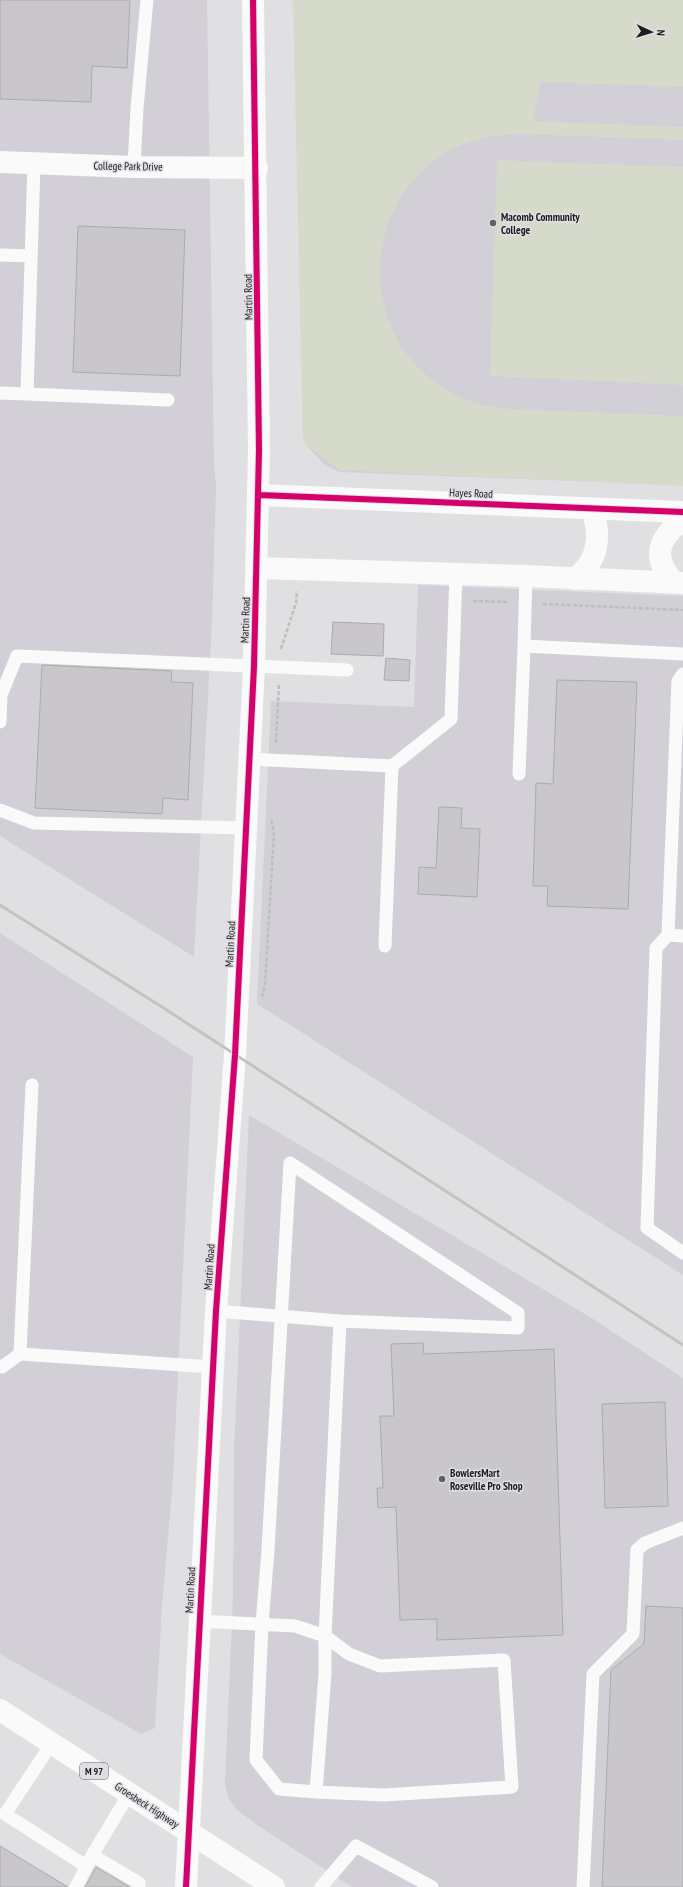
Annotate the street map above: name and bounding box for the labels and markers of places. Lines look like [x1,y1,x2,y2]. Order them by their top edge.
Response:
place label: Macomb Community College [501,210,580,237]
marker: Macomb Community College [488,218,498,228]
place label: BowlersMart Roseville Pro Shop [450,1466,523,1493]
marker: BowlersMart Roseville Pro Shop [437,1474,447,1484]

